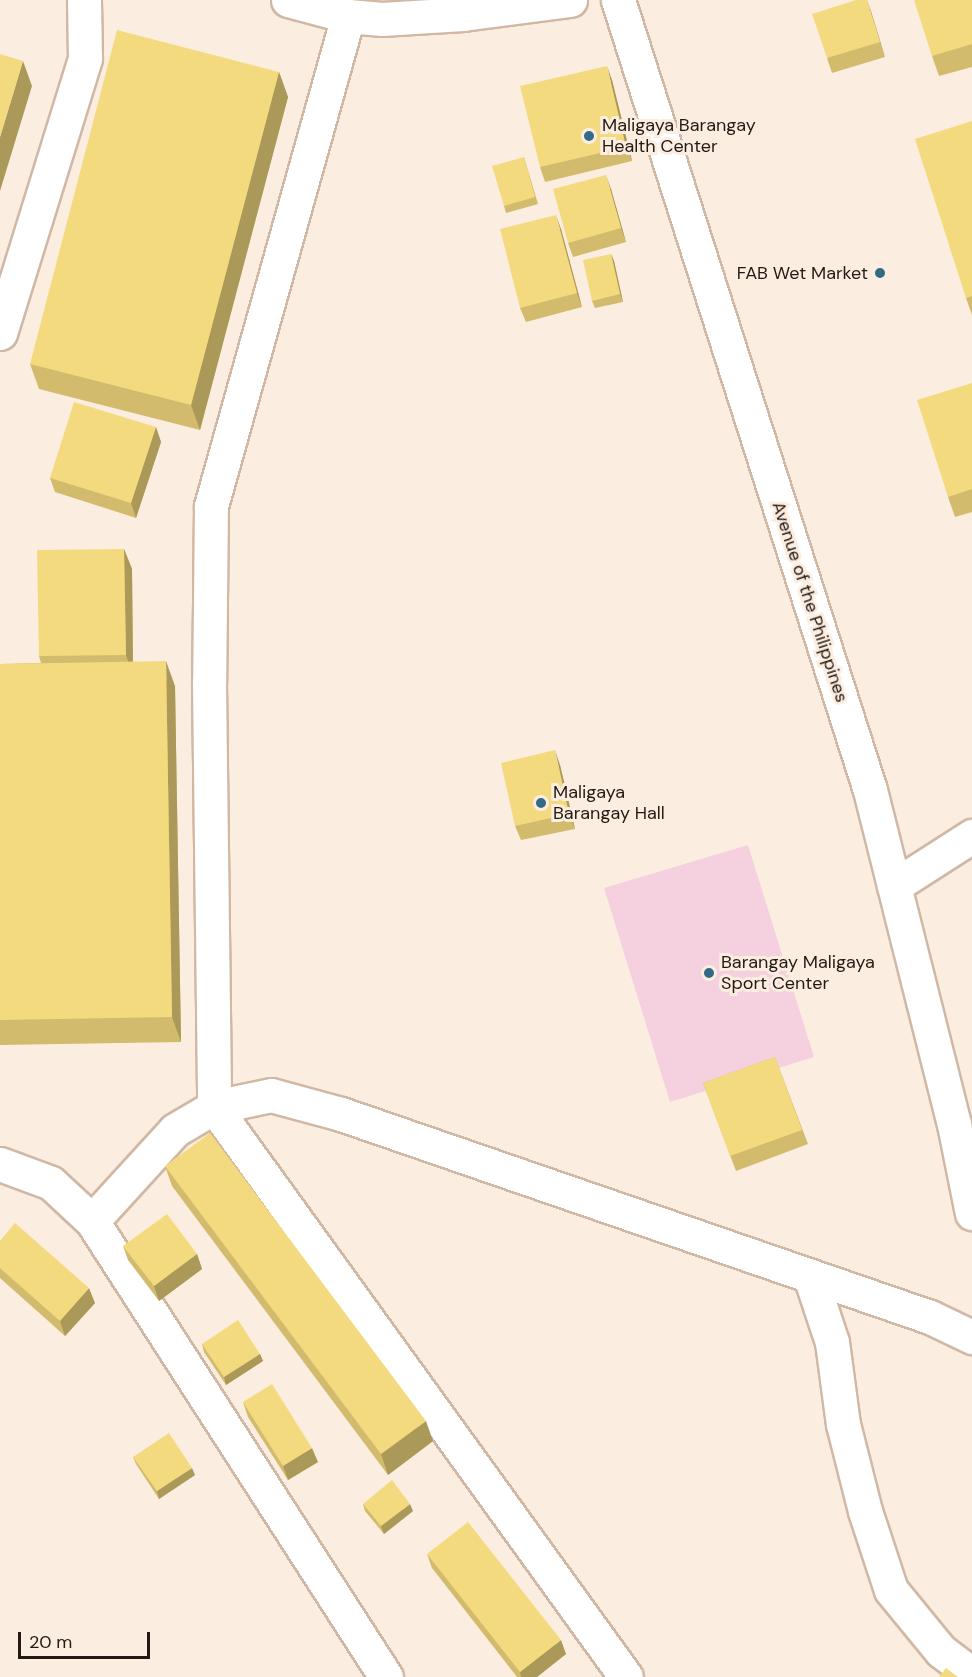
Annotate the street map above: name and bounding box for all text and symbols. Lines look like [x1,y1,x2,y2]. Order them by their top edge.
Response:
place label: Maligaya Barangay Health Center [602,115,756,158]
marker: Maligaya Barangay Health Center [580,127,598,145]
place label: FAB Wet Market [737,262,868,284]
marker: FAB Wet Market [873,266,887,280]
street label: Avenue of the Philippines [767,499,853,705]
place label: Maligaya Barangay Hall [553,782,665,824]
marker: Maligaya Barangay Hall [534,796,548,810]
place label: Barangay Maligaya Sport Center [721,952,875,994]
marker: Barangay Maligaya Sport Center [702,966,716,980]
scale bar [21,1620,153,1658]
text: 20 m [29,1630,72,1654]

